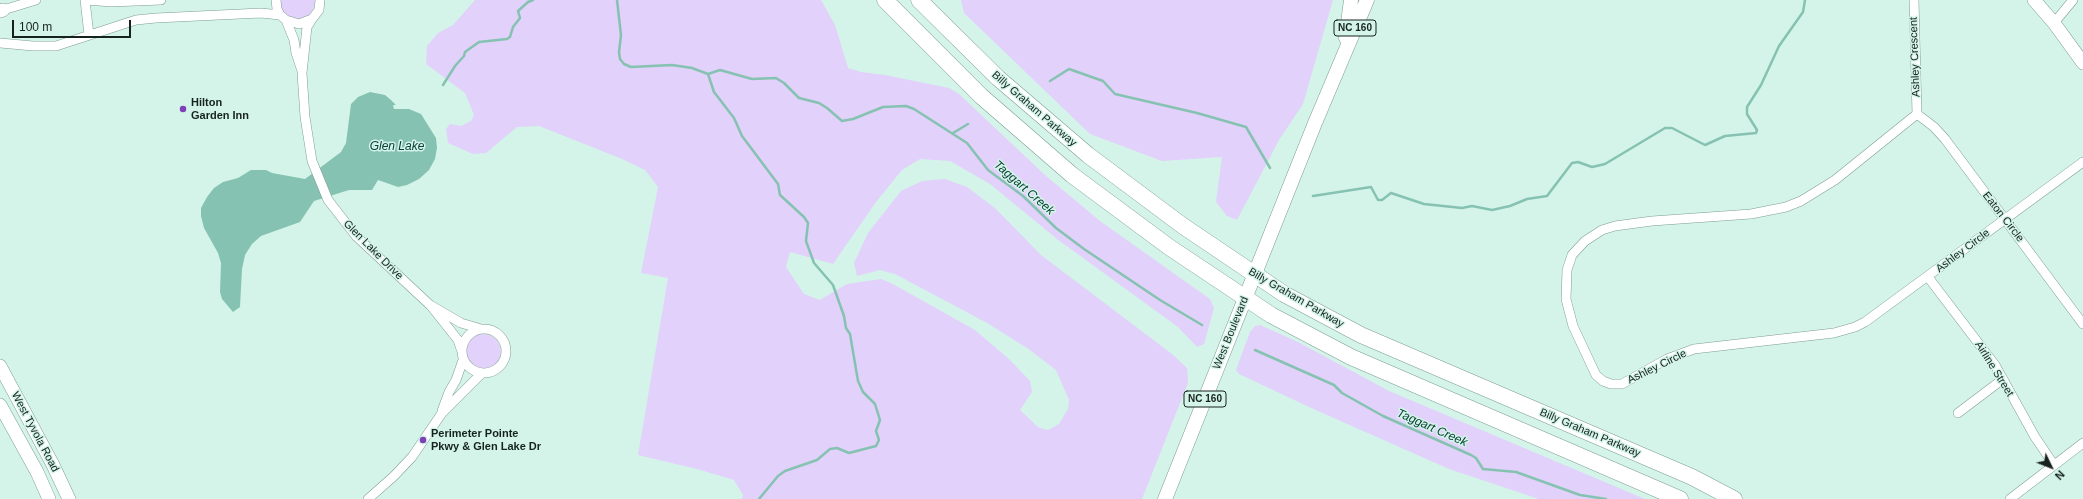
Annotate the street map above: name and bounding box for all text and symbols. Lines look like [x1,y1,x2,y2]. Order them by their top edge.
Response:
scale bar [14,12,133,38]
street label: Ashley Crescent [1907,17,1923,97]
text: 100 m [19,20,52,34]
road number: NC 160 [1334,20,1376,36]
street label: Billy Graham Parkway [989,69,1079,149]
place label: Hilton Garden Inn [191,96,249,122]
marker: Hilton Garden Inn [178,104,188,114]
water label: Glen Lake [370,140,424,154]
water label: Taggart Creek [991,158,1057,218]
street label: Eaton Circle [1979,189,2027,245]
street label: Glen Lake Drive [340,217,406,283]
street label: Ashley Circle [1933,226,1993,276]
street label: Billy Graham Parkway [1246,265,1346,331]
street label: West Boulevard [1210,295,1252,371]
street label: Airline Street [1972,339,2016,399]
street label: Ashley Circle [1625,347,1689,387]
street label: West Tyvola Road [8,390,62,474]
road number: NC 160 [1184,391,1226,407]
water label: Taggart Creek [1395,406,1469,450]
street label: Billy Graham Parkway [1538,406,1642,460]
place label: Perimeter Pointe Pkwy & Glen Lake Dr [431,427,541,453]
marker: Perimeter Pointe Pkwy & Glen Lake Dr [418,435,428,445]
north arrow [2031,447,2071,487]
text: N [2053,468,2067,482]

